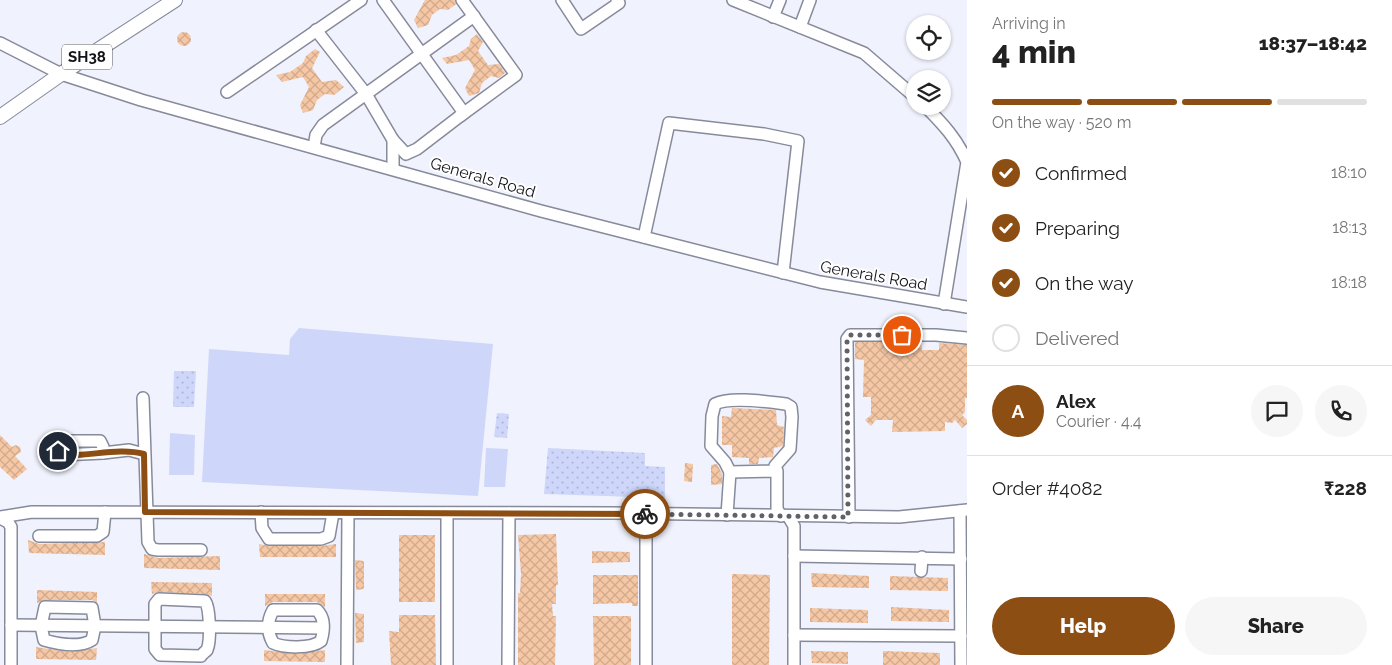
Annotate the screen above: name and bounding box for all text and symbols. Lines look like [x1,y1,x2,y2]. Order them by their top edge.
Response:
text: Arriving in [992,14,1066,33]
map controls [906,15,951,115]
button: locate [906,15,951,60]
text: 18:37–18:42 [1259,32,1367,54]
text: 4 min [992,33,1076,70]
road number: SH38 [62,44,112,70]
button: layers [906,70,951,115]
text: On the way · 520 m [992,113,1131,132]
street label: Generals Road [428,153,538,202]
icon: check [992,159,1020,187]
text: Confirmed [1035,162,1127,184]
text: 18:10 [1331,163,1367,182]
icon: check [992,214,1020,242]
text: Preparing [1035,217,1120,239]
text: 18:13 [1332,218,1367,237]
street label: Generals Road [819,257,929,294]
icon: check [992,269,1020,297]
text: On the way [1035,272,1134,294]
text: 18:18 [1331,273,1367,292]
pin [881,314,923,356]
icon: bag [888,321,916,349]
text: Delivered [1035,327,1119,349]
button: chat [1251,385,1303,437]
button: phone [1315,385,1367,437]
text: Alex [1056,390,1096,412]
text: A [1012,400,1024,422]
text: Courier · 4.4 [1056,412,1141,431]
pin [37,430,79,472]
icon: home [44,437,72,465]
text: Order #4082 [992,477,1103,499]
text: ₹228 [1324,477,1367,499]
courier [620,489,670,539]
icon: bike [631,500,659,528]
button: Help [992,597,1175,655]
button: Share [1185,597,1367,655]

